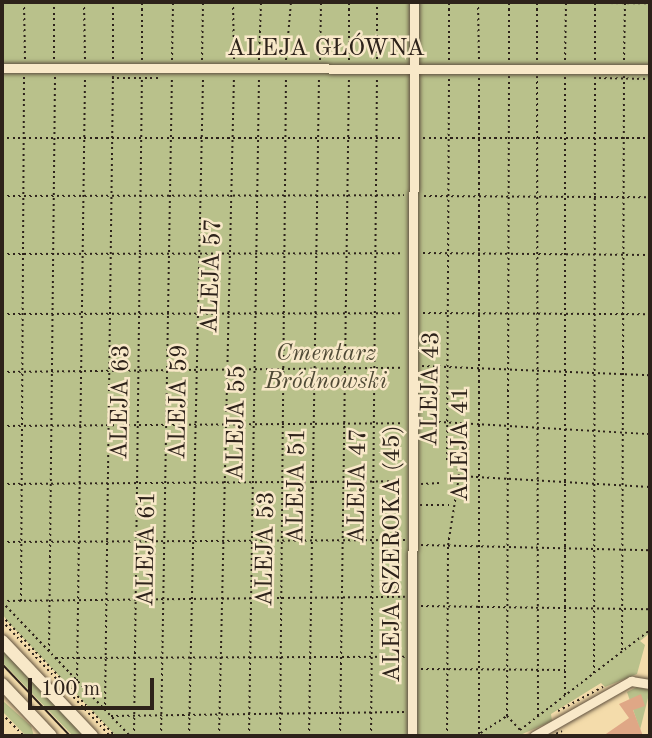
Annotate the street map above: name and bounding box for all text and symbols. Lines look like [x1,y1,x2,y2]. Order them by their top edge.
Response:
street label: ALEJA GŁÓWNA [227,36,425,64]
street label: ALEJA 57 [197,218,229,334]
street label: ALEJA 43 [417,331,447,447]
park label: Cmentarz Bródnowski [265,341,387,397]
street label: ALEJA 63 [107,344,137,460]
street label: ALEJA 59 [165,344,195,460]
street label: ALEJA 55 [223,365,253,481]
street label: ALEJA 41 [448,386,476,502]
street label: ALEJA SZEROKA (45) [380,425,408,683]
street label: ALEJA 51 [283,428,313,544]
street label: ALEJA 47 [344,428,374,544]
street label: ALEJA 61 [133,491,163,607]
street label: ALEJA 53 [252,491,282,607]
scale bar [32,664,158,708]
text: 100 m [41,679,100,700]

